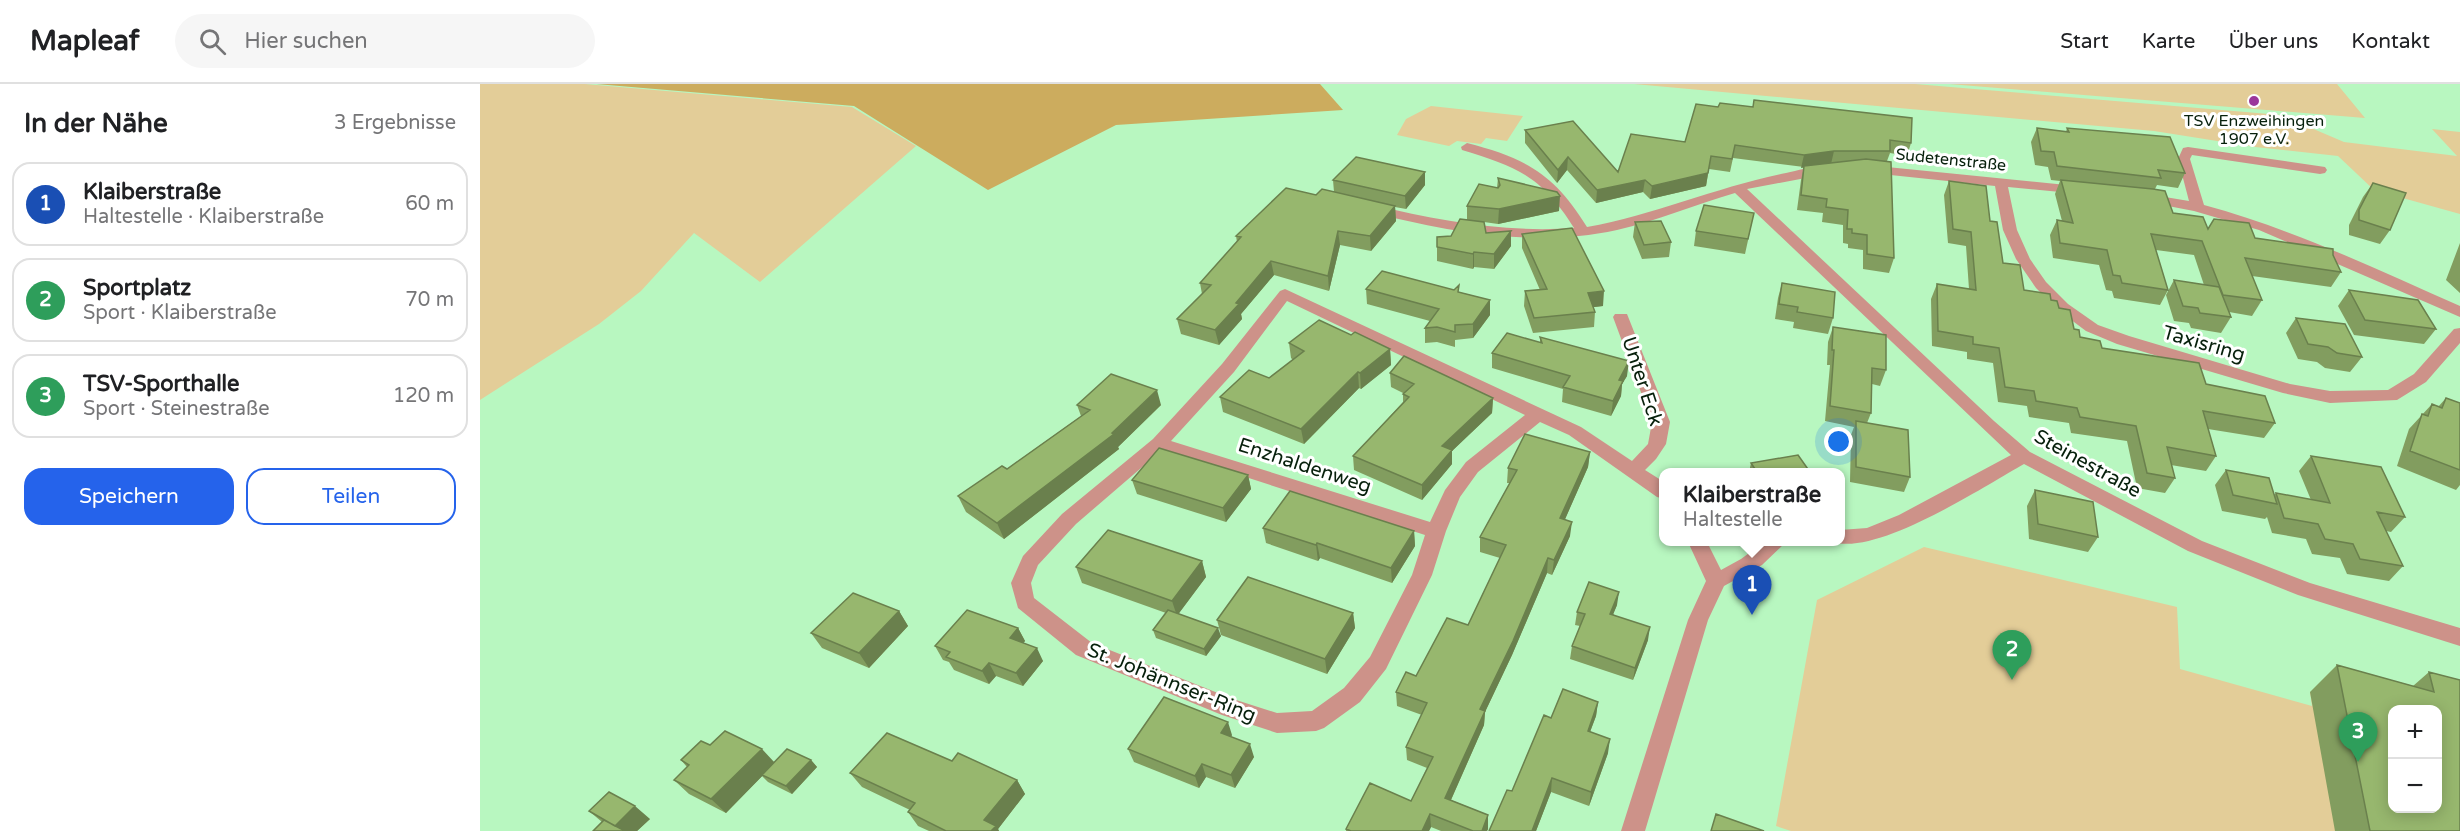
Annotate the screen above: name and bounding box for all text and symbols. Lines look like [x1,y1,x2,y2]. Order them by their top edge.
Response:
search box [175,14,595,68]
text: Mapleaf [30,24,139,58]
icon: search [196,25,229,58]
text: Hier suchen [244,28,368,54]
text: Start [2060,29,2109,54]
text: Karte [2142,29,2195,54]
text: Über uns [2228,29,2318,54]
text: Kontakt [2351,29,2430,54]
marker: TSV Enzweihingen 1907 e.V. [2247,94,2261,108]
text: In der Nähe [24,108,168,139]
text: 3 Ergebnisse [334,111,456,135]
place label: TSV Enzweihingen 1907 e.V. [2184,111,2324,149]
street label: Sudetenstraße [1895,144,2007,176]
text: Klaiberstraße [83,179,221,205]
text: 1 [39,192,52,216]
text: 60 m [405,192,454,216]
text: Haltestelle · Klaiberstraße [83,205,324,229]
text: Sportplatz [83,275,191,301]
text: 2 [39,288,52,312]
text: 70 m [405,288,454,312]
text: Sport · Klaiberstraße [83,301,277,325]
street label: Taxisring [2160,321,2248,367]
street label: Unter Eck [1616,334,1668,429]
text: TSV-Sporthalle [83,371,240,397]
text: 3 [39,384,52,408]
text: 120 m [393,384,454,408]
text: Sport · Steinestraße [83,397,270,421]
street label: Steinestraße [2030,425,2145,503]
your location [1824,427,1853,456]
street label: Enzhaldenweg [1235,433,1374,499]
button: Speichern [24,468,234,525]
button: Teilen [246,468,456,525]
popup [1659,468,1845,546]
text: Klaiberstraße [1683,482,1821,508]
text: Haltestelle [1683,508,1783,532]
pin: 1 [1732,566,1772,615]
pin: 2 [1992,630,2032,680]
street label: St. Johännser-Ring [1084,638,1260,728]
map controls [2388,705,2442,813]
button: + [2388,705,2442,759]
pin: 3 [2338,712,2378,762]
button: − [2388,759,2442,813]

